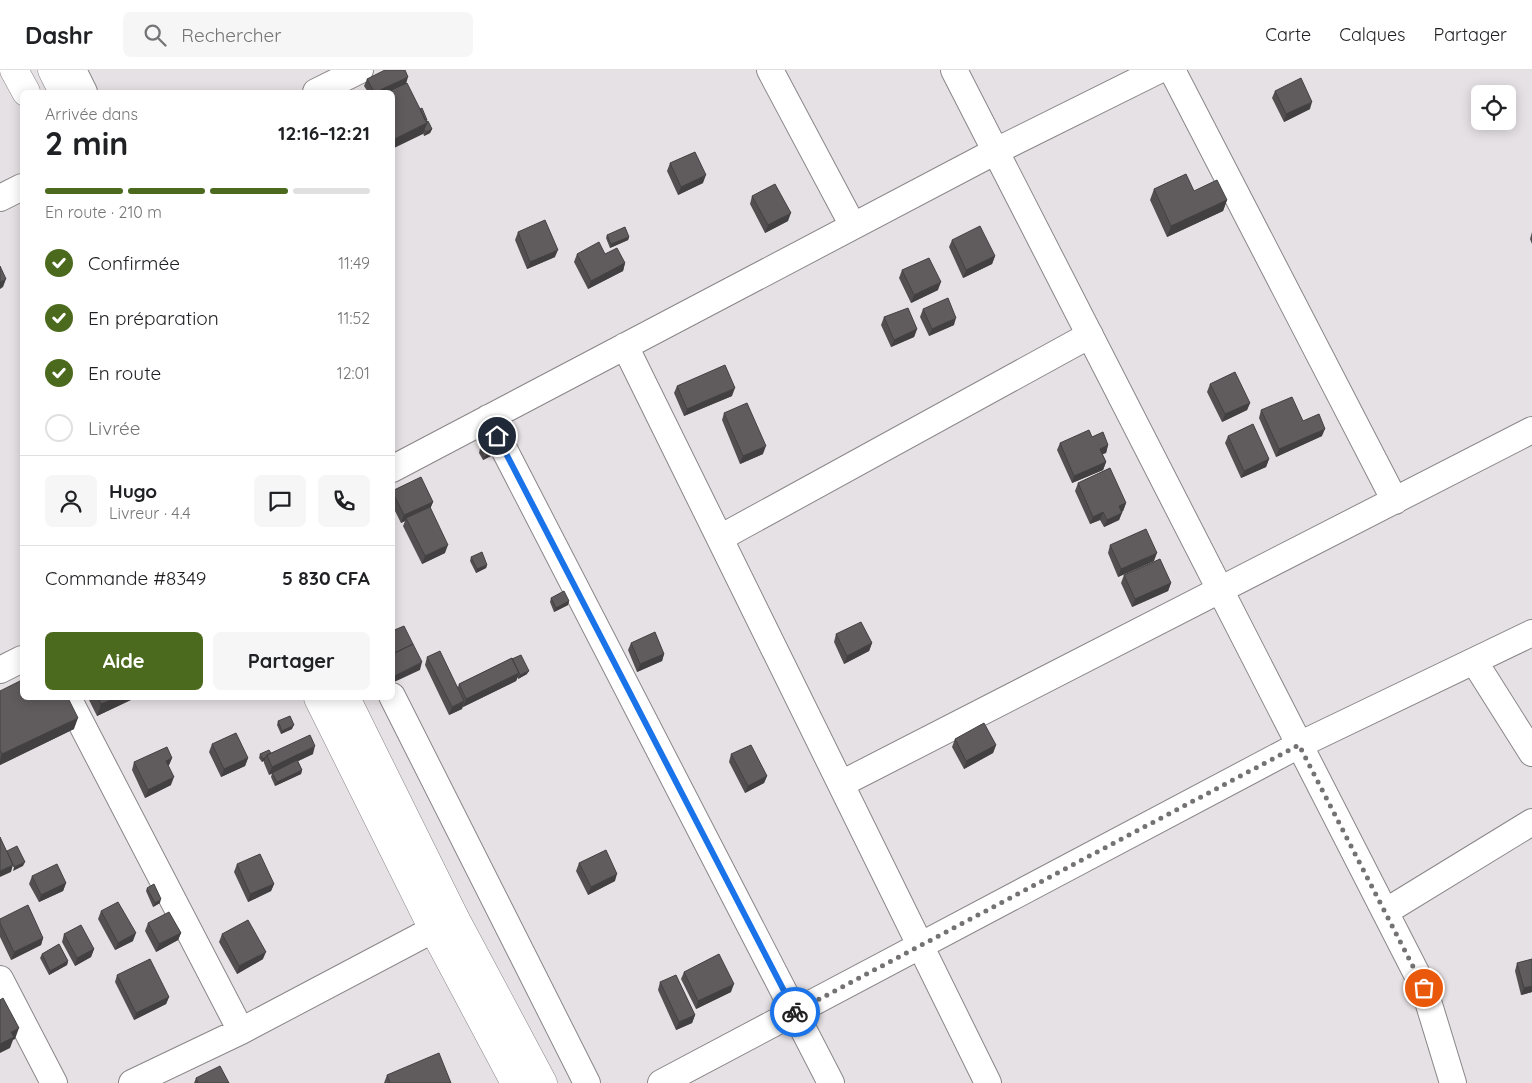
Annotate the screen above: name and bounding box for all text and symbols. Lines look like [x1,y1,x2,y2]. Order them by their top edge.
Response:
search box [123,12,473,57]
text: Dashr [25,20,93,50]
icon: search [141,21,169,49]
text: Rechercher [181,23,282,47]
text: Carte [1265,23,1311,46]
text: Calques [1339,23,1406,46]
text: Partager [1434,23,1507,46]
map controls [1471,85,1516,130]
button: locate [1471,85,1516,130]
text: Arrivée dans [45,104,138,124]
text: 12:16–12:21 [278,121,370,145]
text: 2 min [45,123,128,163]
text: En route · 210 m [45,202,162,222]
icon: check [45,249,73,277]
text: Confirmée [88,251,180,275]
text: 11:49 [338,253,370,273]
icon: check [45,304,73,332]
text: En préparation [88,306,219,330]
text: 11:52 [338,308,370,328]
icon: check [45,359,73,387]
text: En route [88,361,161,385]
text: 12:01 [337,363,370,383]
pin [476,415,518,457]
text: Livrée [88,416,141,440]
icon: home [483,422,511,450]
button: person [45,475,97,527]
button: chat [254,475,306,527]
button: phone [318,475,370,527]
text: Hugo [109,479,157,503]
text: Livreur · 4.4 [109,503,191,523]
text: Commande #8349 [45,566,206,590]
text: 5 830 CFA [282,566,370,590]
button: Aide [45,632,203,690]
button: Partager [213,632,370,690]
pin [1403,967,1445,1009]
icon: bag [1410,974,1438,1002]
courier [770,987,820,1037]
icon: bike [781,998,809,1026]

